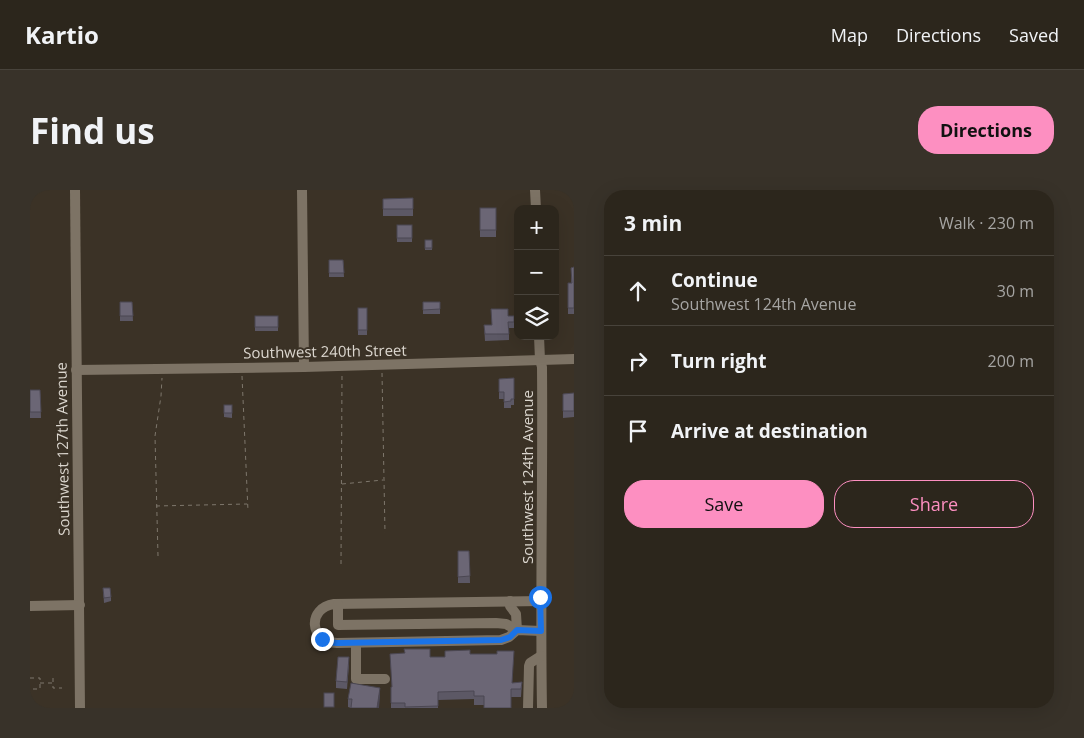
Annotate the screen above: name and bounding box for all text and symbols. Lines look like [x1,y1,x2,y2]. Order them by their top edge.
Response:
text: Kartio [25,18,99,51]
text: Map [831,23,868,47]
text: Directions [896,23,981,47]
text: Saved [1009,23,1059,47]
button: Directions [918,106,1054,154]
text: Find us [30,107,155,154]
map controls [514,205,559,340]
button: + [514,205,559,250]
text: 3 min [624,209,682,237]
text: Walk · 230 m [939,212,1034,234]
button: − [514,250,559,295]
text: Continue [671,267,758,293]
icon: ahead [624,277,652,305]
text: 30 m [997,280,1034,302]
text: Southwest 124th Avenue [671,293,856,315]
button: layers [514,295,559,340]
street label: Southwest 240th Street [243,340,407,362]
icon: right [624,347,652,375]
text: Turn right [671,348,766,374]
text: 200 m [988,350,1034,372]
street label: Southwest 127th Avenue [50,362,74,536]
street label: Southwest 124th Avenue [517,390,537,564]
icon: arrive [624,417,652,445]
text: Arrive at destination [671,418,868,444]
button: Save [624,480,824,528]
button: Share [834,480,1034,528]
route start [529,586,552,609]
route end [311,628,334,651]

